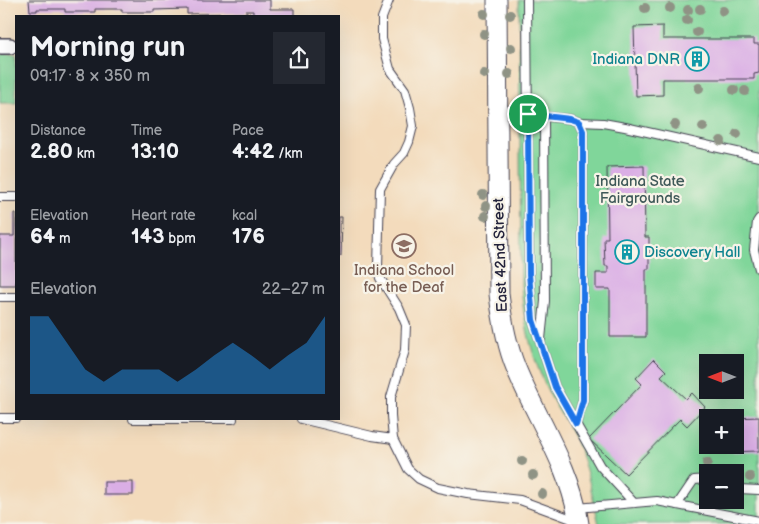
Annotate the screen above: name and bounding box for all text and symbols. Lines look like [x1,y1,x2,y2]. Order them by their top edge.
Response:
text: Morning run [30,31,185,64]
button: share [273,32,325,84]
building icon: Indiana DNR [684,46,710,72]
place label: Indiana DNR [592,50,680,69]
text: 09:17 · 8 × 350 m [30,67,150,86]
pin [507,93,549,135]
icon: arrive [514,100,542,128]
text: Distance [30,122,86,139]
text: Time [131,122,162,139]
text: Pace [232,122,264,139]
text: 2.80 [30,139,73,164]
text: 13:10 [131,139,179,164]
text: 4:42 [232,139,274,164]
text: km [73,145,95,162]
text: /km [274,145,303,162]
park label: Indiana State Fairgrounds [595,172,685,208]
street label: East 42nd Street [489,197,512,313]
text: Elevation [30,207,88,224]
text: Heart rate [131,207,196,224]
text: kcal [232,207,257,224]
text: 64 [30,224,55,249]
text: 143 [131,224,164,249]
text: 176 [232,224,265,249]
text: m [55,230,70,247]
text: bpm [164,230,196,247]
school or university icon: Indiana School for the Deaf [391,233,417,259]
building icon: Discovery Hall [614,239,640,265]
place label: Discovery Hall [644,243,740,262]
place label: Indiana School for the Deaf [354,261,454,297]
text: Elevation [30,280,97,299]
text: 22–27 m [262,280,325,299]
north arrow [699,354,744,399]
map controls [699,354,744,509]
button: + [699,409,744,454]
button: − [699,464,744,509]

